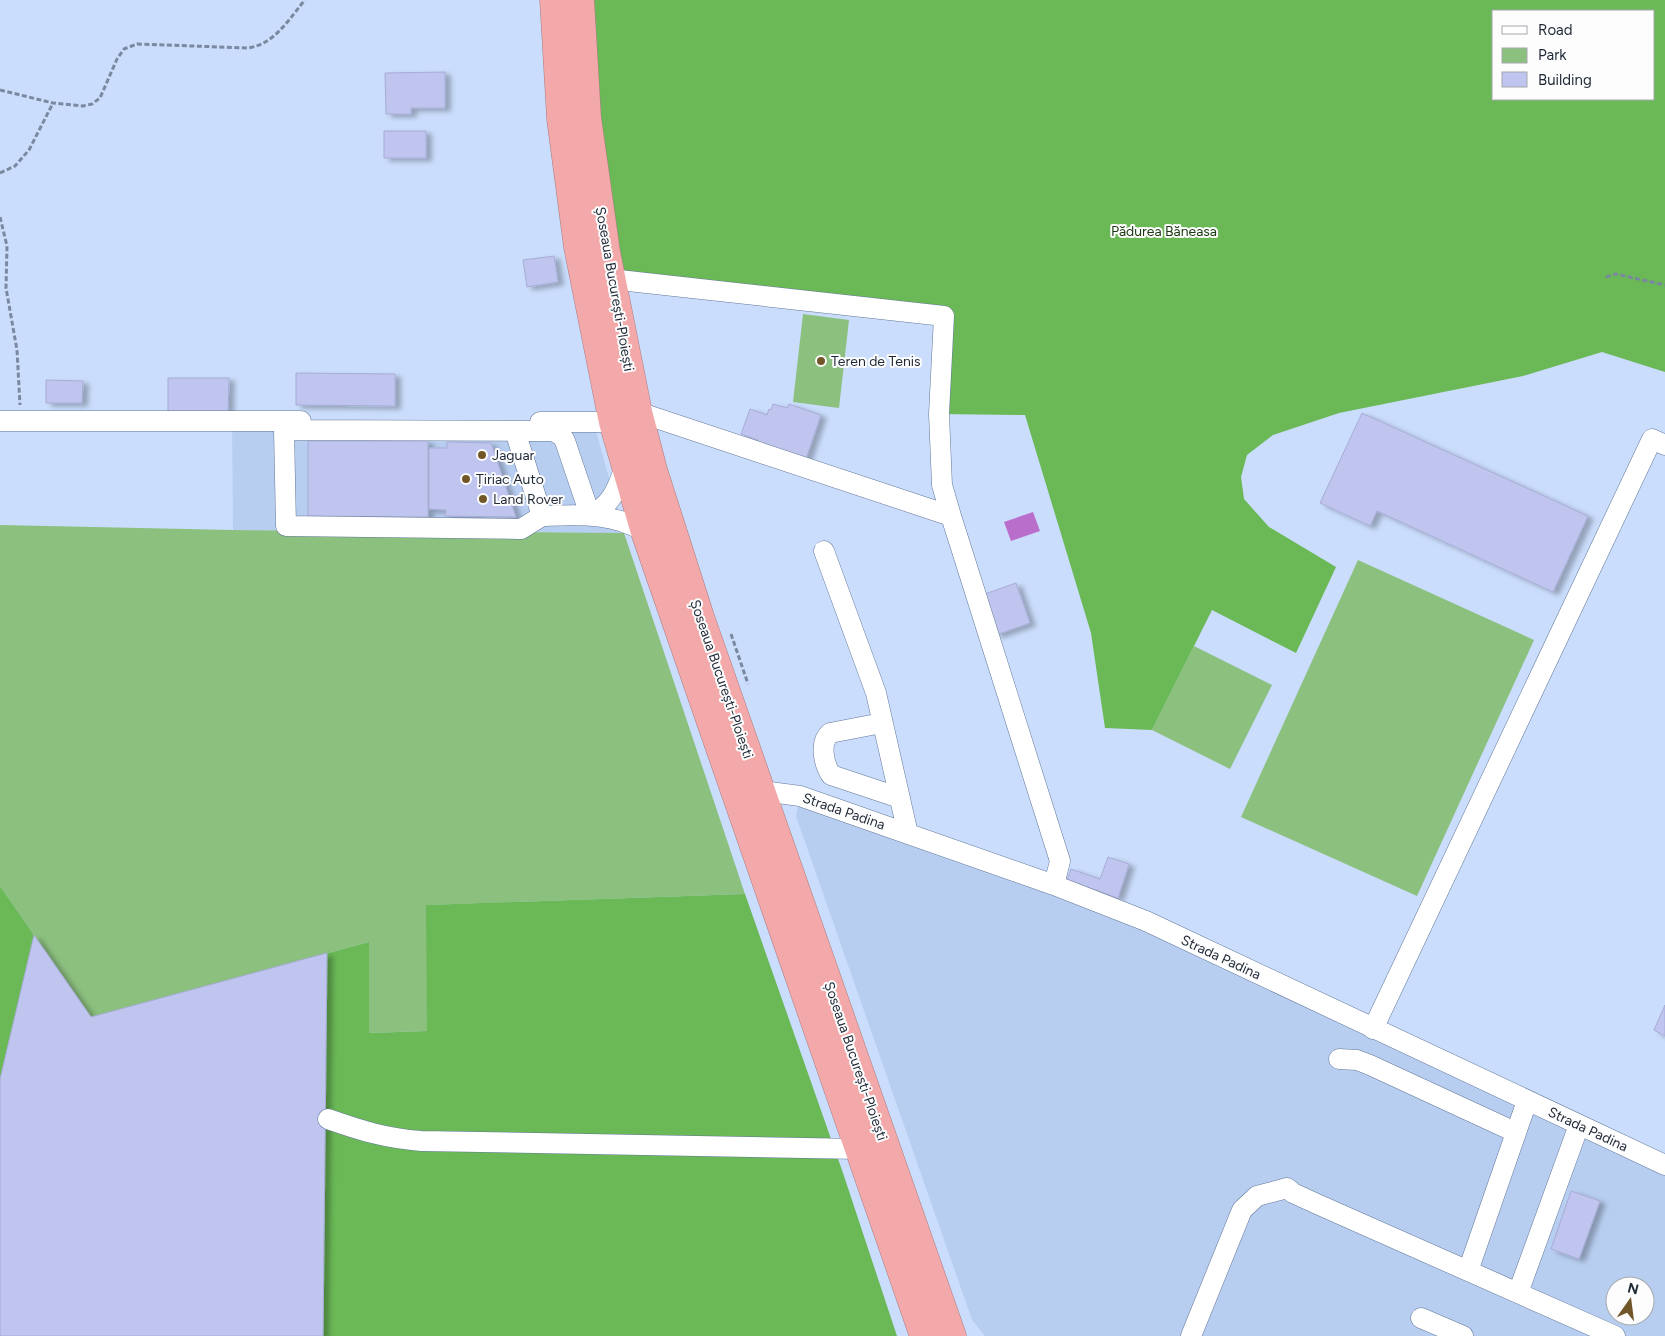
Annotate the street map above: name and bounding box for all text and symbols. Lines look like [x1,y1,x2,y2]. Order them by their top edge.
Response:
legend [1492,10,1655,100]
text: Road [1538,21,1573,39]
text: Park [1538,46,1567,64]
text: Building [1538,71,1592,89]
street label: Șoseaua București-Ploiești [592,205,637,373]
park label: Pădurea Băneasa [1111,223,1217,240]
place label: Teren de Tenis [831,353,921,370]
marker: Teren de Tenis [815,355,827,367]
place label: Jaguar [492,447,535,464]
marker: Jaguar [476,449,488,461]
place label: Țiriac Auto [476,471,544,488]
marker: Țiriac Auto [460,473,472,485]
place label: Land Rover [493,491,563,508]
marker: Land Rover [477,493,489,505]
street label: Șoseaua București-Ploiești [686,598,757,761]
street label: Strada Padina [800,789,887,834]
street label: Strada Padina [1178,932,1263,983]
street label: Șoseaua București-Ploiești [820,980,891,1143]
street label: Strada Padina [1545,1104,1630,1155]
north arrow [1605,1276,1655,1326]
text: N [1626,1279,1640,1298]

